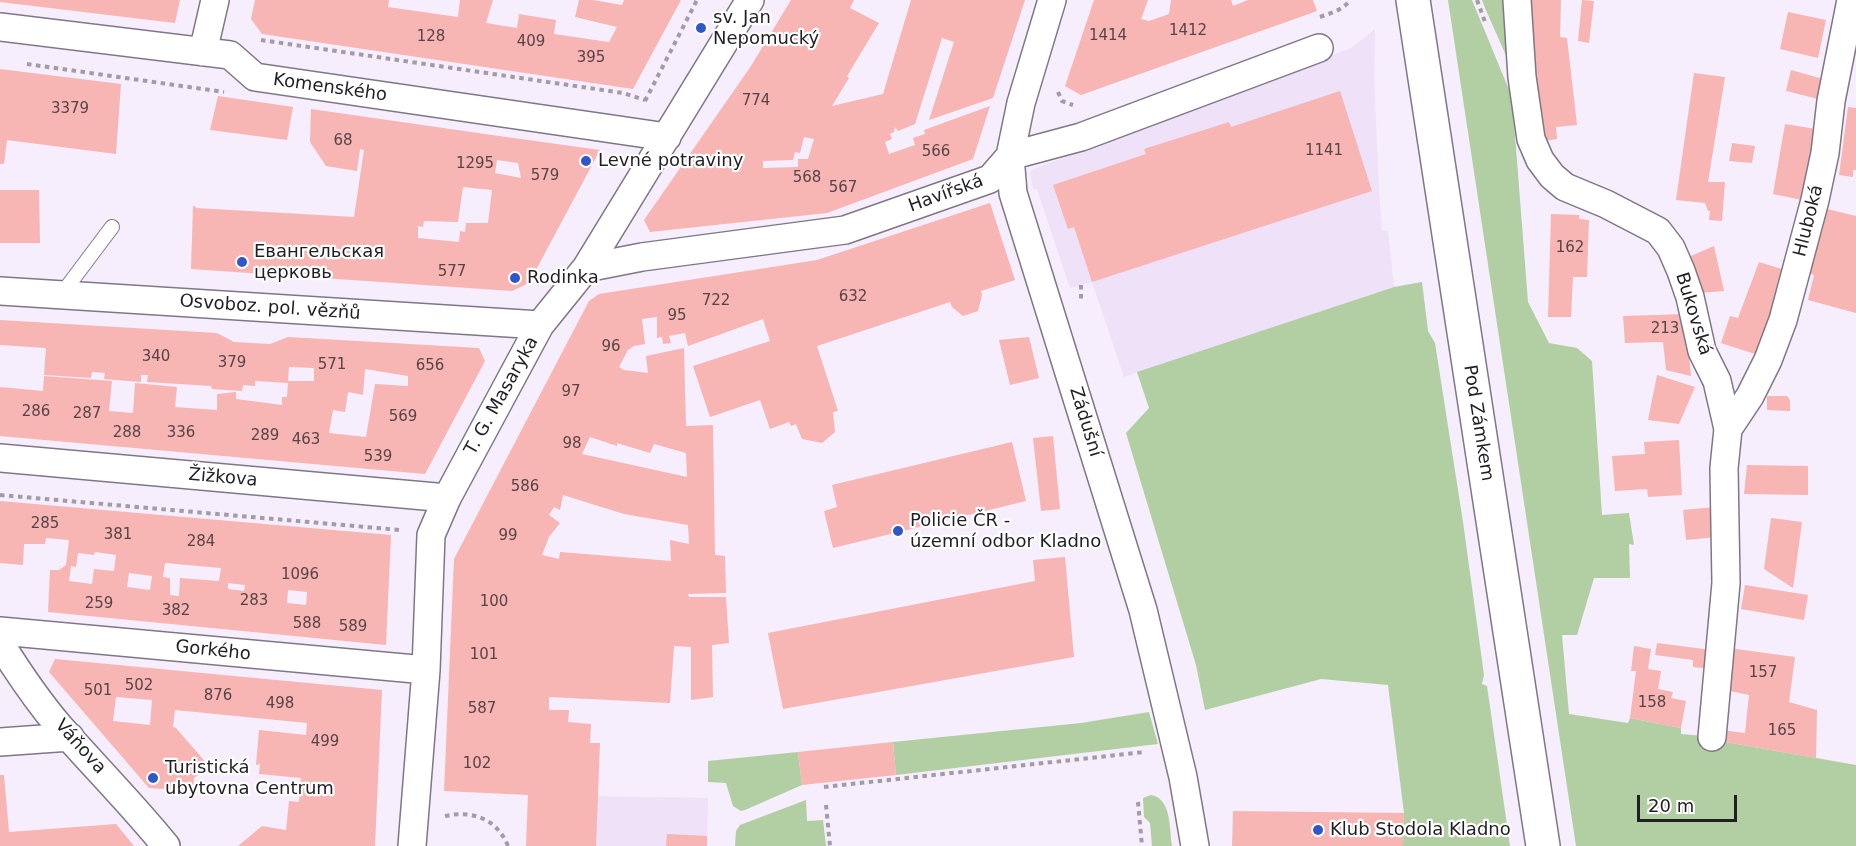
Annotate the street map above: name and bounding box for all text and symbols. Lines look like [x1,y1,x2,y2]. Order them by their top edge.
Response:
place label: sv. Jan Nepomucký [713,7,819,50]
marker: sv. Jan Nepomucký [694,21,708,35]
house number: 1412 [1169,22,1207,40]
house number: 1414 [1089,27,1127,45]
house number: 128 [417,28,445,46]
house number: 409 [517,33,545,51]
house number: 395 [577,49,605,67]
street label: Komenského [272,69,388,107]
house number: 774 [742,92,770,110]
house number: 3379 [51,100,89,118]
house number: 68 [333,132,353,150]
house number: 1141 [1305,142,1343,160]
house number: 566 [922,143,950,161]
place label: Levné potraviny [598,150,743,172]
marker: Levné potraviny [579,154,593,168]
house number: 1295 [456,155,494,173]
house number: 579 [531,167,559,185]
house number: 568 [793,169,821,187]
street label: Havířská [906,170,986,218]
house number: 567 [829,179,857,197]
street label: Hluboká [1790,183,1828,259]
house number: 162 [1556,239,1584,257]
place label: Евангельская церковь [254,241,384,284]
marker: Евангельская церковь [235,255,249,269]
house number: 577 [438,263,466,281]
place label: Rodinka [527,267,599,289]
street label: Bukovská [1670,270,1716,358]
marker: Rodinka [508,271,522,285]
house number: 632 [839,288,867,306]
street label: Osvoboz. pol. vězňů [179,291,361,325]
house number: 722 [702,292,730,310]
house number: 95 [667,307,687,325]
house number: 213 [1651,320,1679,338]
street label: T. G. Masaryka [461,333,543,459]
house number: 96 [601,338,621,356]
house number: 340 [142,348,170,366]
house number: 379 [218,354,246,372]
house number: 571 [318,356,346,374]
house number: 656 [416,357,444,375]
street label: Pod Zámkem [1458,363,1498,483]
house number: 97 [561,383,581,401]
street label: Zádušní [1064,384,1106,460]
house number: 286 [22,403,50,421]
house number: 287 [73,405,101,423]
house number: 569 [389,408,417,426]
house number: 288 [113,424,141,442]
house number: 336 [167,424,195,442]
house number: 289 [251,427,279,445]
house number: 463 [292,431,320,449]
house number: 98 [562,435,582,453]
house number: 539 [364,448,392,466]
street label: Žižkova [188,464,258,492]
house number: 586 [511,478,539,496]
place label: Policie ČR - územní odbor Kladno [910,510,1101,552]
house number: 285 [31,515,59,533]
marker: Policie ČR - územní odbor Kladno [891,524,905,538]
house number: 381 [104,526,132,544]
house number: 99 [498,527,518,545]
house number: 284 [187,533,215,551]
house number: 1096 [281,566,319,584]
house number: 283 [240,592,268,610]
house number: 100 [480,593,508,611]
house number: 259 [85,595,113,613]
house number: 382 [162,602,190,620]
house number: 588 [293,615,321,633]
house number: 589 [339,618,367,636]
street label: Gorkého [174,636,252,666]
house number: 101 [470,646,498,664]
house number: 157 [1749,664,1777,682]
house number: 502 [125,677,153,695]
house number: 501 [84,682,112,700]
house number: 876 [204,687,232,705]
house number: 158 [1638,694,1666,712]
house number: 498 [266,695,294,713]
house number: 587 [468,700,496,718]
street label: Váňova [50,715,110,779]
house number: 165 [1768,722,1796,740]
house number: 499 [311,733,339,751]
house number: 102 [463,755,491,773]
place label: Turistická ubytovna Centrum [165,757,334,800]
marker: Turistická ubytovna Centrum [146,771,160,785]
scale bar [1640,783,1740,821]
text: 20 m [1648,795,1694,816]
place label: Klub Stodola Kladno [1330,819,1511,841]
marker: Klub Stodola Kladno [1311,823,1325,837]

